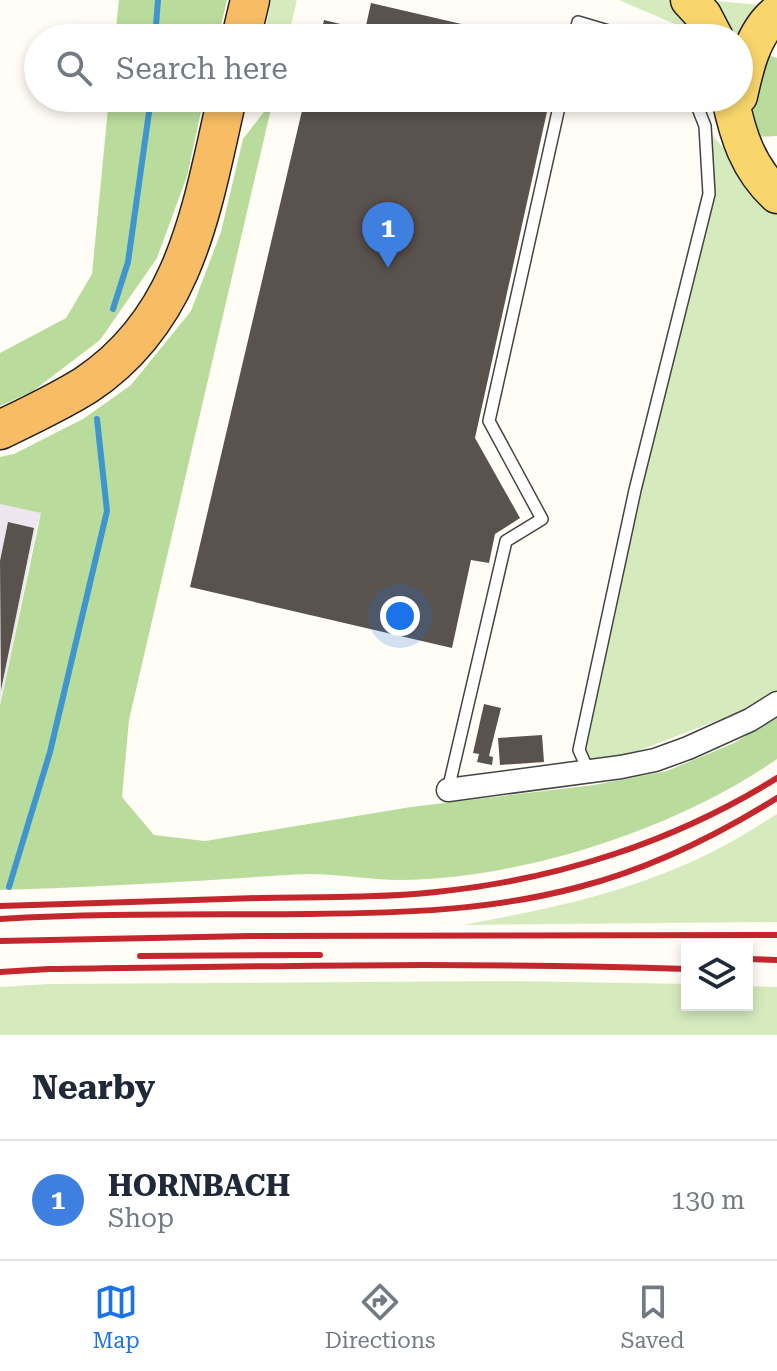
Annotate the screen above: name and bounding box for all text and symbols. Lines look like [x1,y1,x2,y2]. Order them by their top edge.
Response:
search box [24,24,753,112]
icon: search [52,46,96,90]
text: Search here [116,51,288,86]
pin: 1 [362,202,414,268]
your location [380,596,420,636]
map controls [681,939,753,1011]
button: layers [681,939,753,1011]
text: Nearby [32,1067,155,1107]
text: HORNBACH [108,1168,290,1203]
text: 1 [51,1185,65,1215]
text: 130 m [671,1185,745,1215]
text: Shop [108,1203,174,1233]
tab: Map [93,1280,140,1353]
tab: Directions [325,1280,435,1353]
tab: Saved [621,1280,684,1353]

